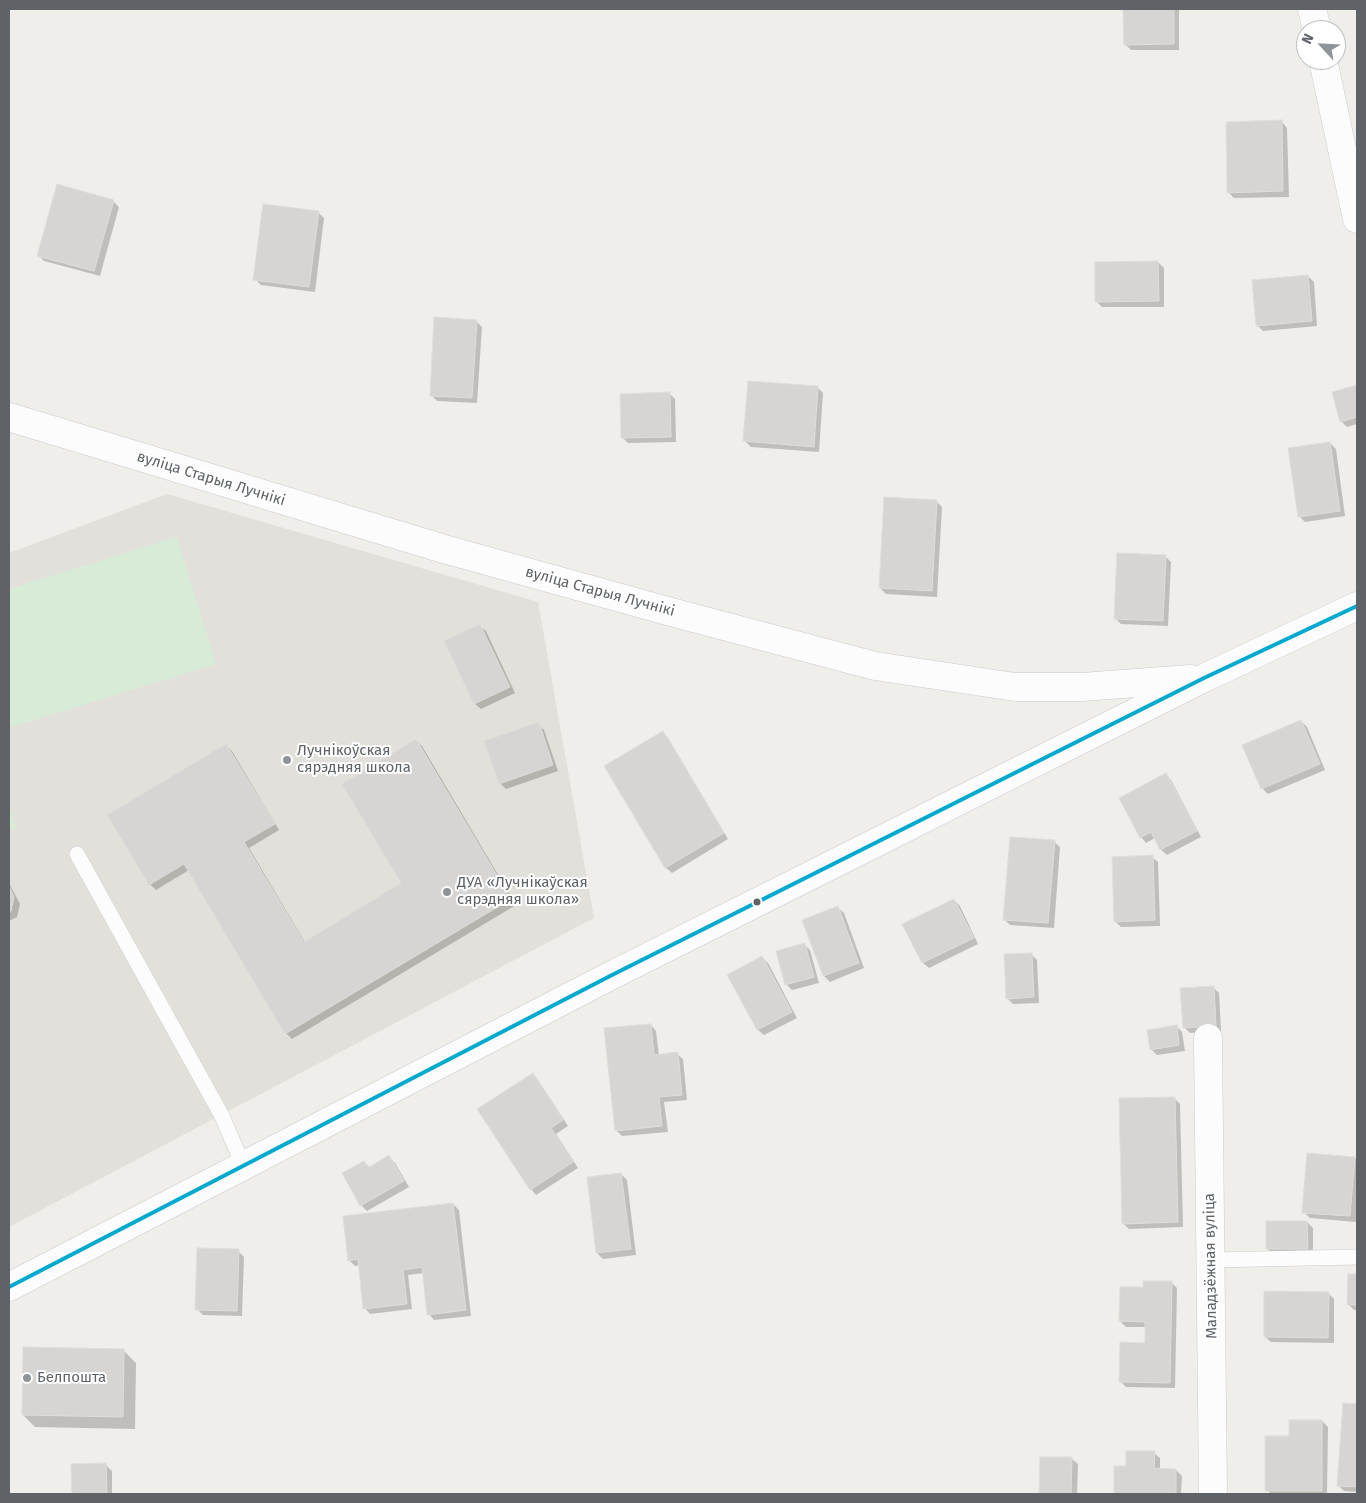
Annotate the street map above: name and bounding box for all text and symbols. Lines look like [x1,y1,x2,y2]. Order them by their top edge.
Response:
north arrow [1296,20,1346,70]
text: N [1298,31,1318,47]
street label: вуліца Старыя Лучнікі [135,448,287,510]
street label: вуліца Старыя Лучнікі [523,563,677,621]
place label: Лучнікоўская сярэдняя школа [297,742,411,777]
marker: Лучнікоўская сярэдняя школа [281,754,293,766]
place label: ДУА «Лучнікаўская сярэдняя школа» [457,874,588,909]
marker: ДУА «Лучнікаўская сярэдняя школа» [441,886,453,898]
unlabelled marker [752,897,762,907]
street label: Маладзёжная вуліца [1201,1193,1221,1339]
place label: Белпошта [37,1369,106,1387]
marker: Белпошта [21,1372,33,1384]

